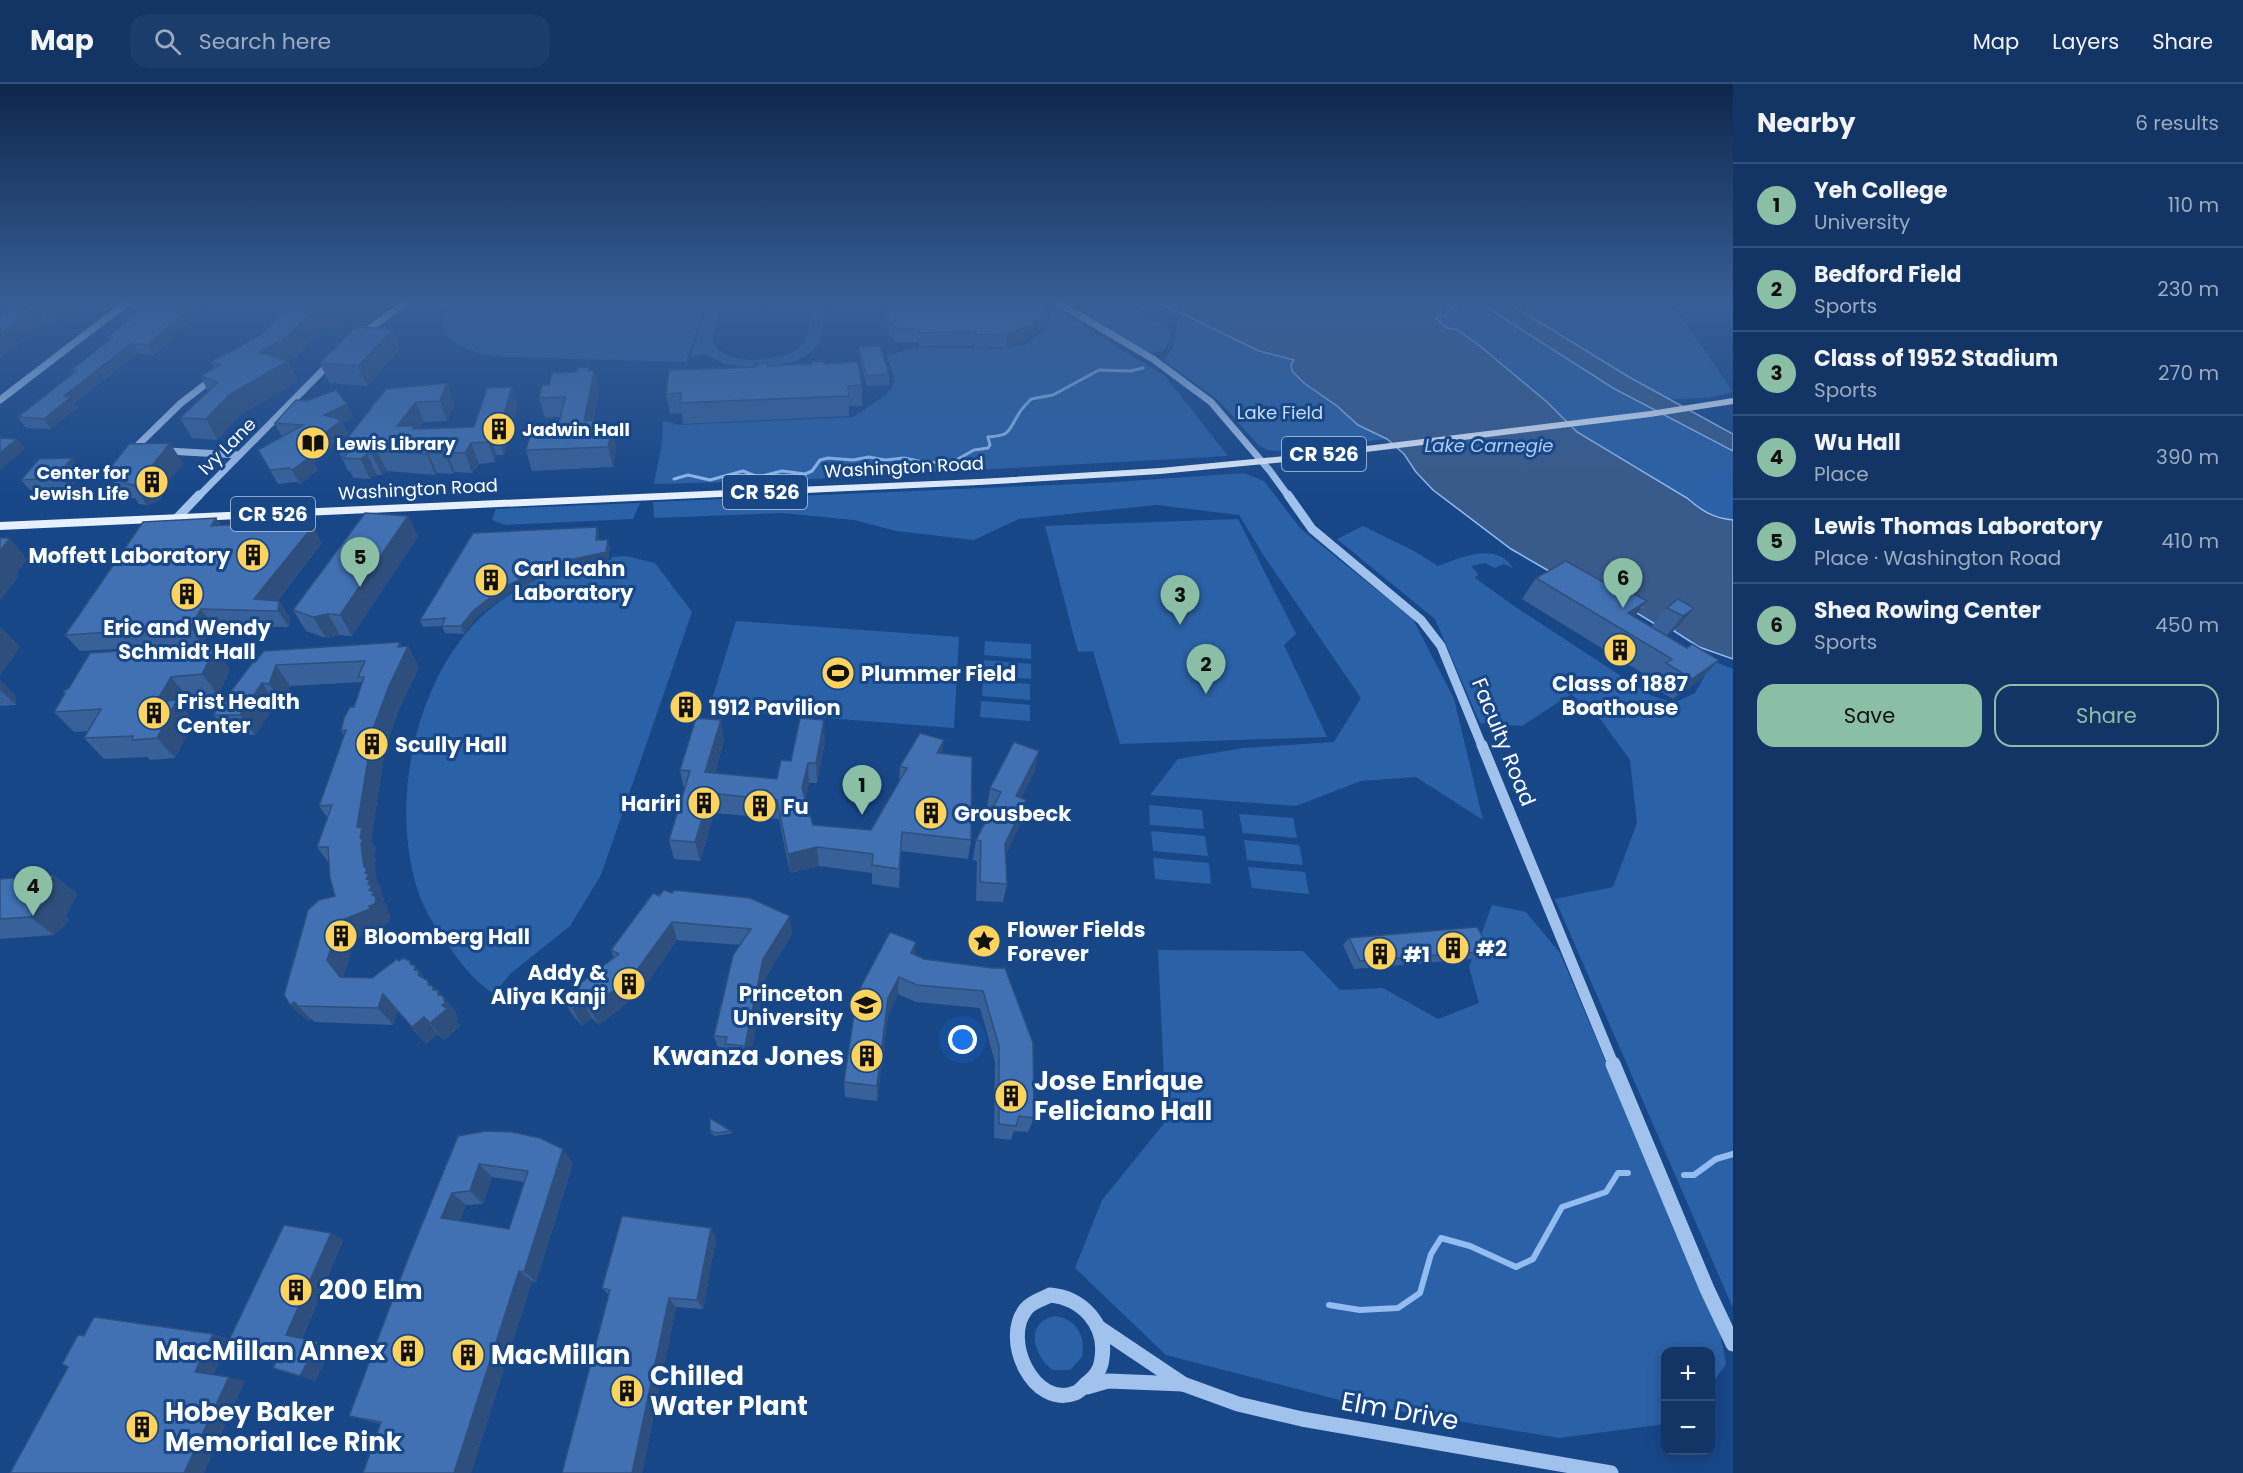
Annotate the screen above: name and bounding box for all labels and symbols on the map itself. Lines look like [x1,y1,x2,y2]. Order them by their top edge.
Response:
park label: Lake Field [1237,400,1323,425]
building icon: Jadwin Hall [481,411,517,447]
street label: Ivy Lane [193,412,261,480]
place label: Jadwin Hall [522,417,630,442]
library icon: Lewis Library [295,425,331,461]
place label: Lewis Library [336,431,456,456]
water label: Lake Carnegie [1425,433,1553,458]
road number: CR 526 [1282,437,1366,471]
street label: Washington Road [823,450,985,484]
place label: Center for Jewish Life [29,460,129,506]
building icon: Center for Jewish Life [134,464,170,500]
street label: Washington Road [337,472,499,506]
road number: CR 526 [723,475,807,509]
road number: CR 526 [231,497,315,531]
building icon: Moffett Laboratory [235,537,271,573]
pin: 5 [340,538,380,587]
place label: Moffett Laboratory [28,541,231,570]
place label: Carl Icahn Laboratory [514,554,634,607]
pin: 6 [1604,558,1642,608]
building icon: Carl Icahn Laboratory [473,562,509,598]
building icon: Eric and Wendy Schmidt Hall [169,576,205,612]
pin: 3 [1160,576,1200,625]
place label: Eric and Wendy Schmidt Hall [103,613,271,666]
building icon: Class of 1887 Boathouse [1602,632,1638,668]
pin: 2 [1186,644,1226,694]
sports icon: Plummer Field [820,655,856,691]
place label: Plummer Field [861,659,1016,688]
place label: Class of 1887 Boathouse [1552,669,1688,722]
street label: Faculty Road [1465,674,1543,810]
place label: Frist Health Center [177,687,300,740]
building icon: 1912 Pavilion [668,689,704,725]
place label: 1912 Pavilion [709,693,841,722]
building icon: Frist Health Center [136,695,172,731]
building icon: Scully Hall [354,726,390,762]
place label: Scully Hall [395,730,507,759]
pin: 1 [842,766,882,815]
building icon: Hariri [686,785,722,821]
building icon: Fu [742,788,778,824]
place label: Hariri [621,789,681,818]
place label: Fu [783,792,809,821]
building icon: Grousbeck [913,795,949,831]
place label: Grousbeck [954,799,1071,828]
pin: 4 [14,866,52,916]
place label: Flower Fields Forever [1007,915,1145,968]
building icon: Bloomberg Hall [323,918,359,954]
place label: Bloomberg Hall [364,922,530,951]
place icon: Flower Fields Forever [966,923,1002,959]
building icon: #2 [1435,930,1471,966]
place label: #2 [1476,934,1507,963]
building icon: #1 [1362,936,1398,972]
place label: #1 [1403,940,1430,969]
place label: Addy & Aliya Kanji [491,958,606,1011]
building icon: Addy & Aliya Kanji [611,966,647,1002]
place label: Princeton University [733,979,844,1032]
school or university icon: Princeton University [848,987,884,1023]
your location [948,1025,977,1054]
place label: Kwanza Jones [652,1038,844,1074]
building icon: Kwanza Jones [849,1038,885,1074]
place label: Jose Enrique Feliciano Hall [1034,1063,1212,1129]
building icon: Jose Enrique Feliciano Hall [993,1078,1029,1114]
building icon: 200 Elm [278,1272,314,1308]
place label: 200 Elm [319,1272,423,1308]
place label: MacMillan Annex [155,1333,386,1369]
building icon: MacMillan Annex [390,1333,426,1369]
building icon: MacMillan [450,1337,486,1373]
place label: MacMillan [491,1337,630,1373]
place label: Chilled Water Plant [650,1358,808,1424]
building icon: Chilled Water Plant [609,1373,645,1409]
street label: Elm Drive [1338,1383,1462,1439]
place label: Hobey Baker Memorial Ice Rink [165,1394,402,1460]
building icon: Hobey Baker Memorial Ice Rink [124,1409,160,1445]

